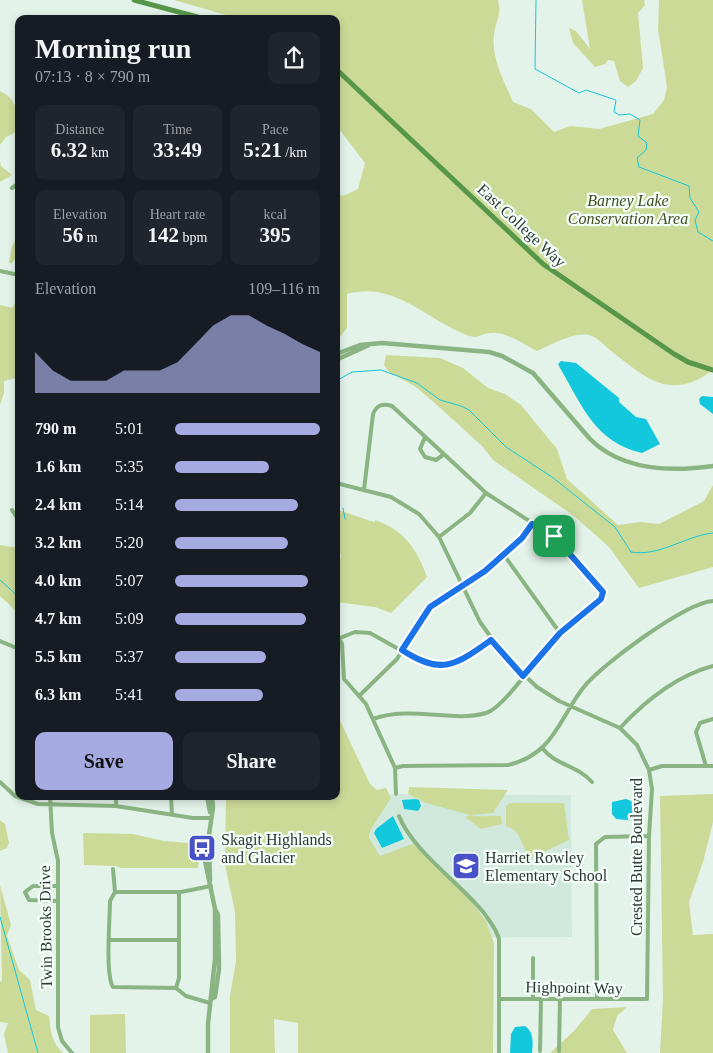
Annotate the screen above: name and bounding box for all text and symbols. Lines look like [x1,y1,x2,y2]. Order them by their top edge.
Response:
button: share [268,32,320,84]
text: Morning run [35,33,191,64]
text: 07:13 · 8 × 790 m [35,68,150,85]
text: Distance [55,122,104,137]
text: Time [163,122,192,137]
text: Pace [262,122,288,137]
text: 6.32 [51,138,88,162]
text: 33:49 [153,138,202,162]
text: 5:21 [243,138,282,162]
text: km [88,145,109,160]
text: /km [282,145,307,160]
street label: East College Way [474,180,569,271]
park label: Barney Lake Conservation Area [568,192,688,227]
text: Elevation [53,207,107,222]
text: Heart rate [150,207,205,222]
text: kcal [263,207,287,222]
text: 56 [62,223,83,247]
text: 142 [148,223,179,247]
text: 395 [259,223,291,247]
text: m [83,230,98,245]
text: bpm [179,230,207,245]
text: Elevation [35,280,96,297]
text: 109–116 m [248,280,320,297]
text: 790 m [35,420,76,437]
text: 5:01 [115,420,143,437]
text: 1.6 km [35,458,81,475]
text: 5:35 [115,458,143,475]
text: 2.4 km [35,496,81,513]
text: 5:14 [115,496,143,513]
pin [533,515,575,557]
icon: arrive [540,522,568,550]
text: 3.2 km [35,534,81,551]
text: 5:20 [115,534,143,551]
text: 4.0 km [35,572,81,589]
text: 5:07 [115,572,143,589]
text: 4.7 km [35,610,81,627]
text: 5:09 [115,610,143,627]
text: 5.5 km [35,648,81,665]
text: 5:37 [115,648,143,665]
text: 6.3 km [35,686,81,703]
text: 5:41 [115,686,143,703]
button: Save [35,732,173,790]
button: Share [183,732,320,790]
street label: Crested Butte Boulevard [628,778,645,936]
place label: Skagit Highlands and Glacier [221,831,332,866]
bus stop icon: Skagit Highlands and Glacier [187,833,217,863]
place label: Harriet Rowley Elementary School [485,849,608,885]
school or university icon: Harriet Rowley Elementary School [451,851,481,881]
street label: Twin Brooks Drive [36,865,55,989]
street label: Highpoint Way [525,978,623,998]

